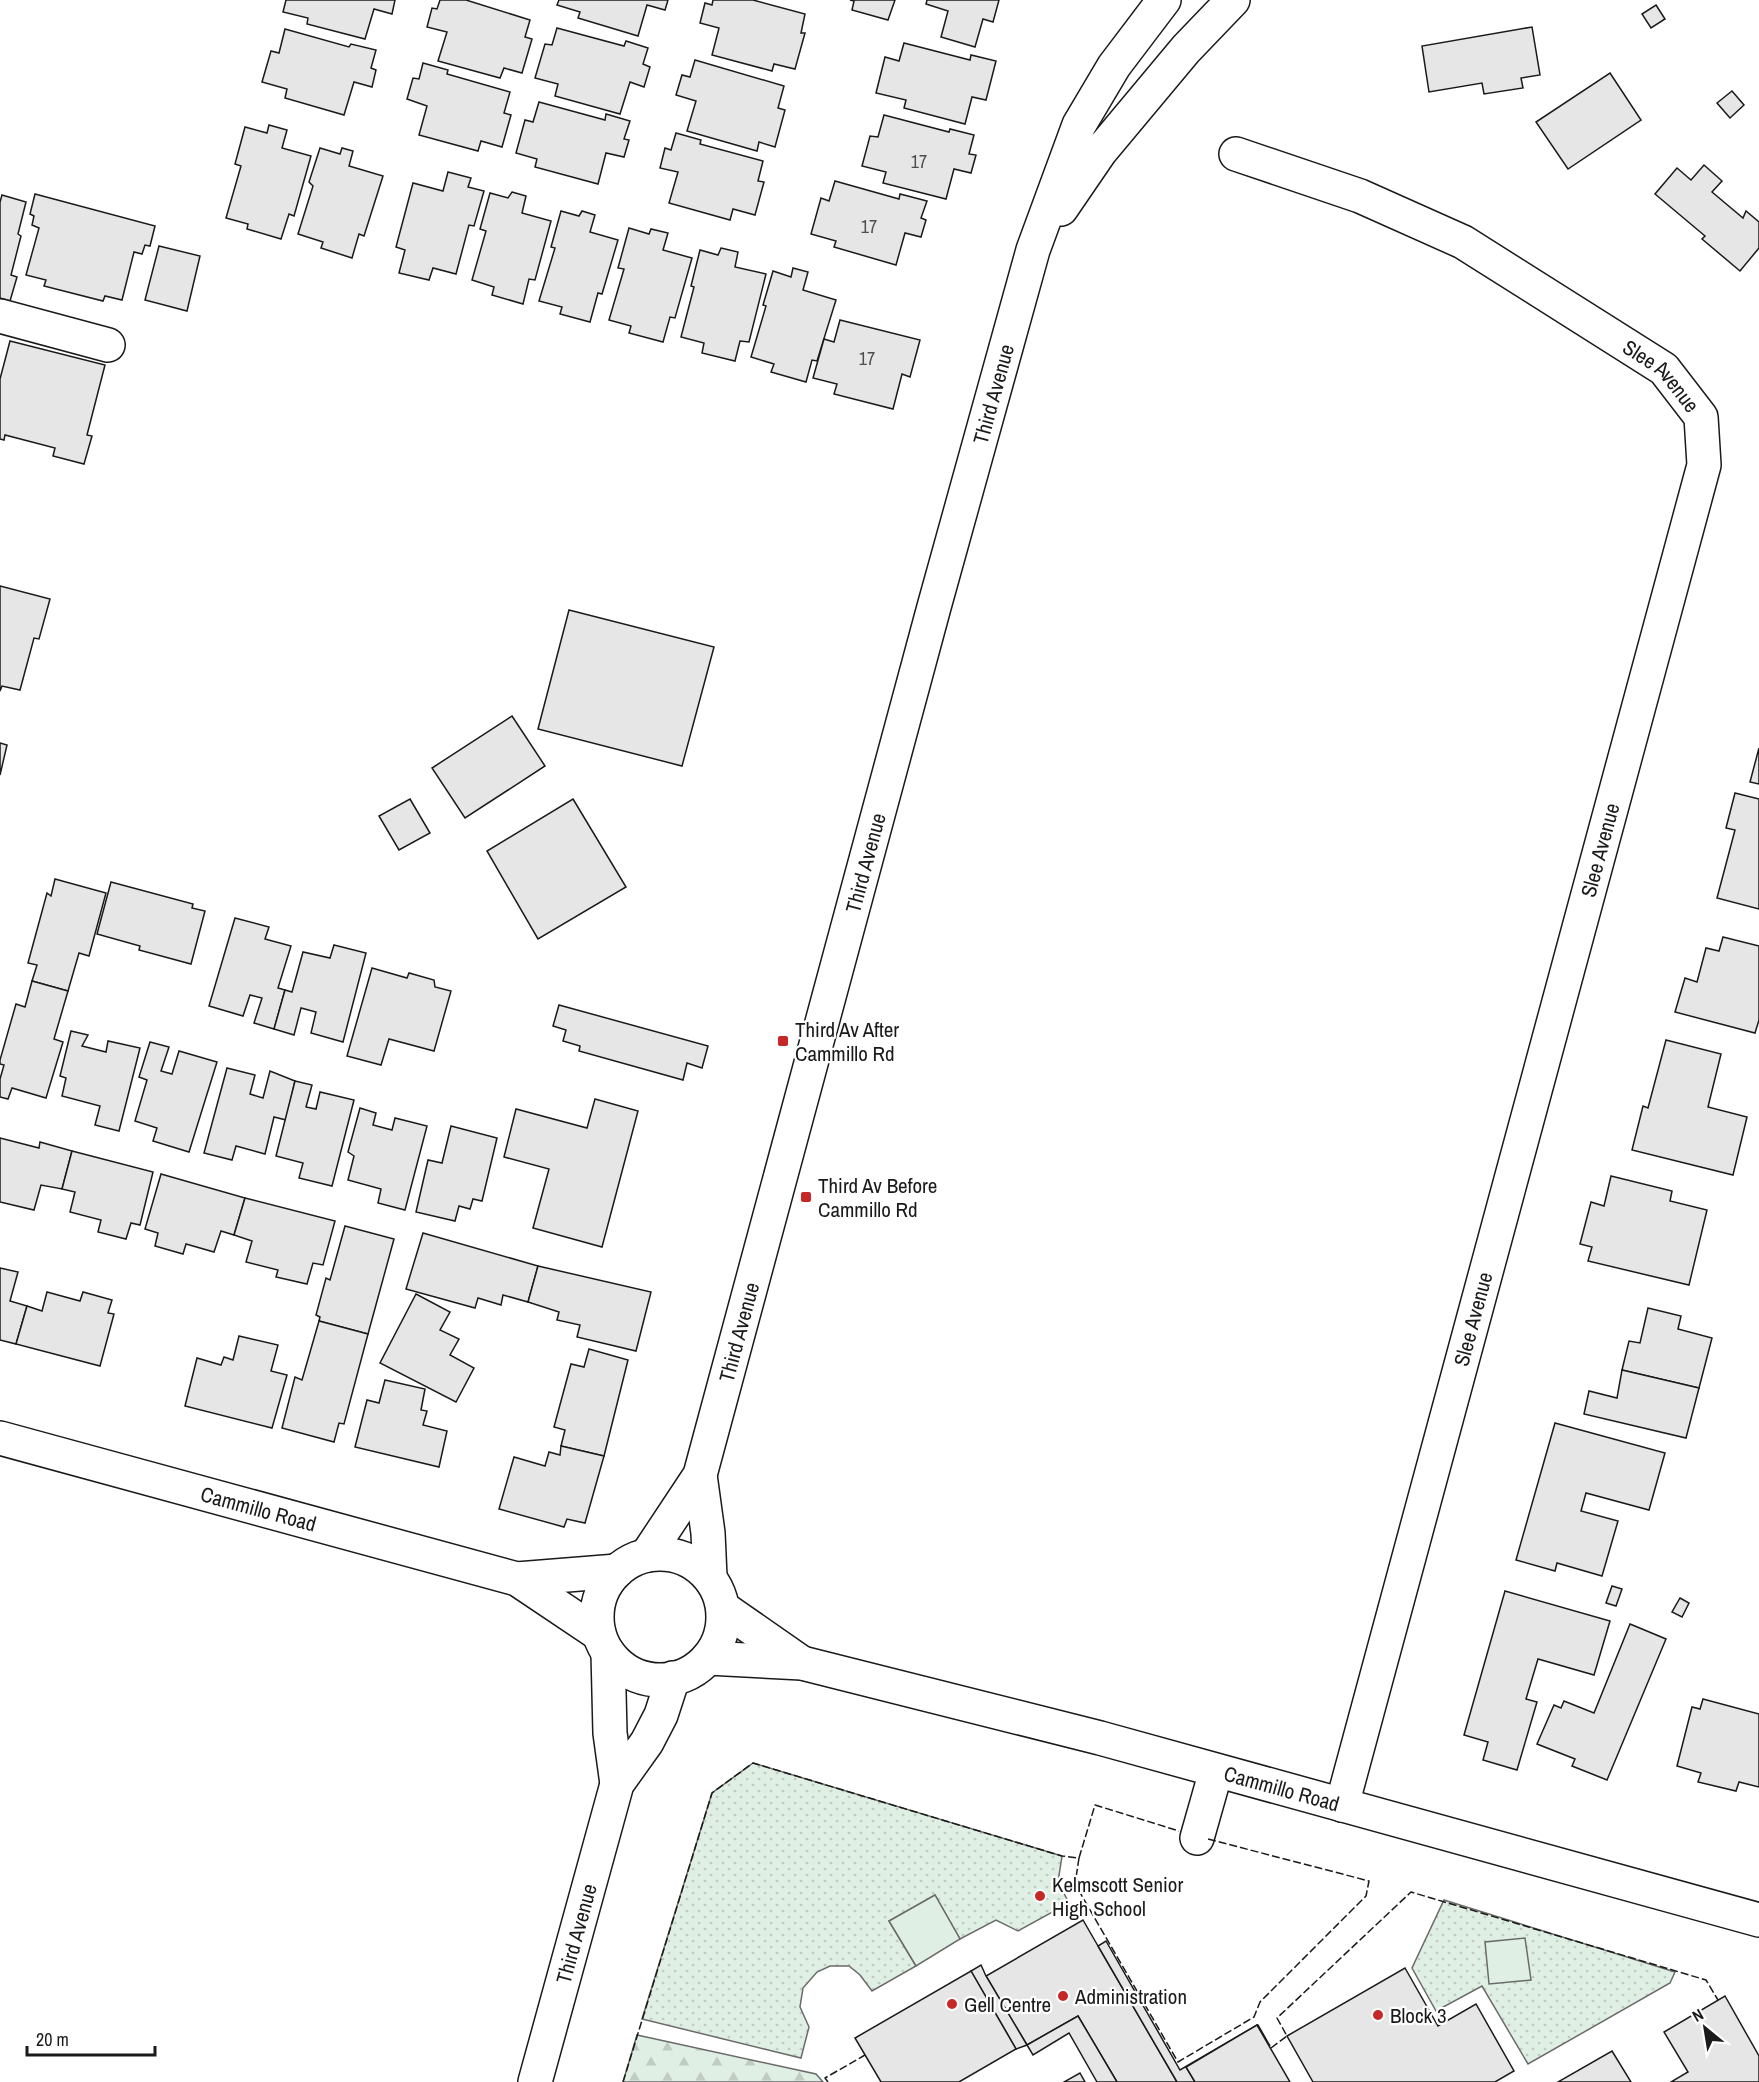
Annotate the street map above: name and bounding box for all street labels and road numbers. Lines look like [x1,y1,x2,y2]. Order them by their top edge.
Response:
street label: Slee Avenue [1618,332,1706,418]
street label: Third Avenue [965,341,1021,447]
street label: Slee Avenue [1574,800,1626,900]
street label: Third Avenue [838,810,892,916]
street label: Slee Avenue [1447,1269,1499,1369]
street label: Third Avenue [711,1279,766,1385]
street label: Cammillo Road [197,1479,320,1538]
street label: Cammillo Road [1221,1758,1343,1818]
street label: Third Avenue [548,1880,603,1987]

